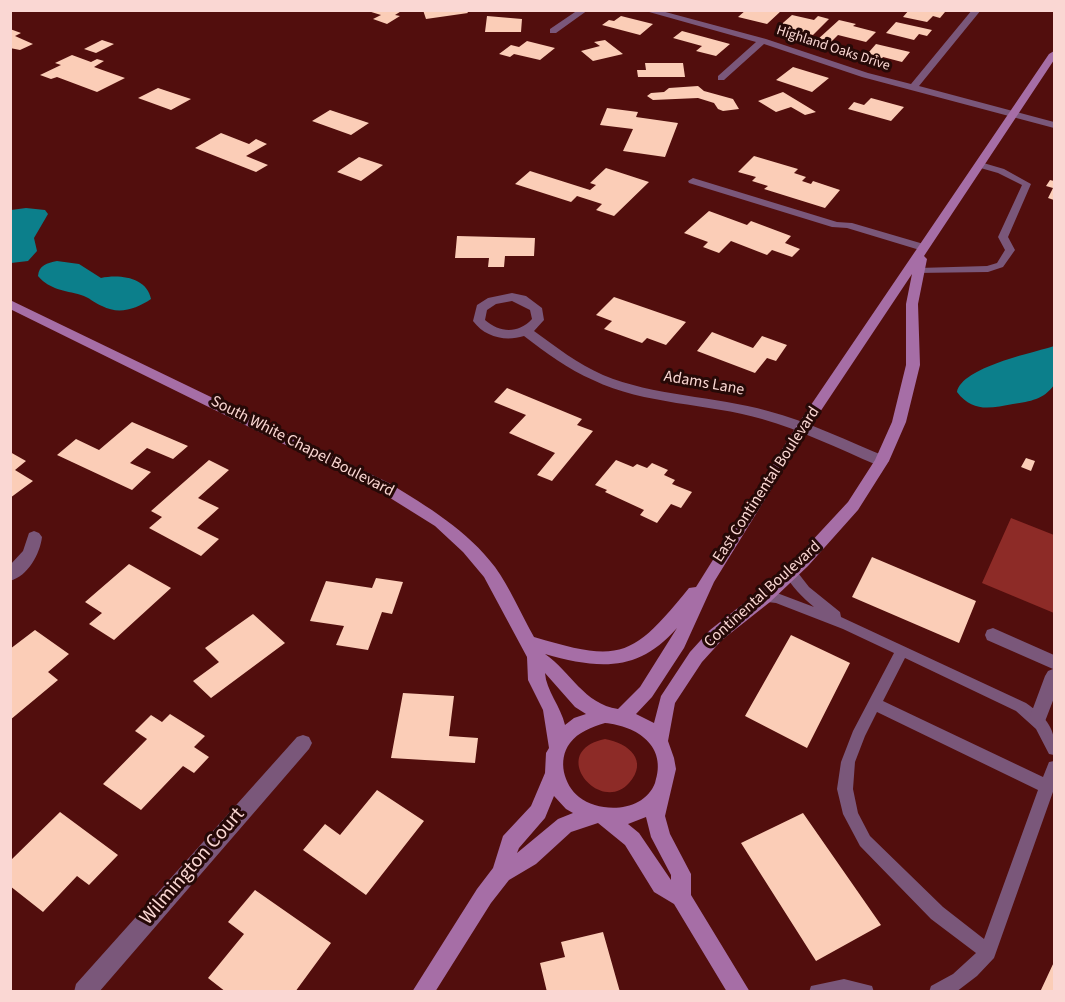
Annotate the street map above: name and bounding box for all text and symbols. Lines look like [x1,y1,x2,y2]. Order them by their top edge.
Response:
street label: Highland Oaks Drive [774,23,892,75]
street label: Adams Lane [662,367,746,401]
street label: South White Chapel Boulevard [207,392,397,502]
street label: East Continental Boulevard [709,404,825,566]
street label: Continental Boulevard [701,538,825,652]
street label: Wilmington Court [136,804,250,930]

